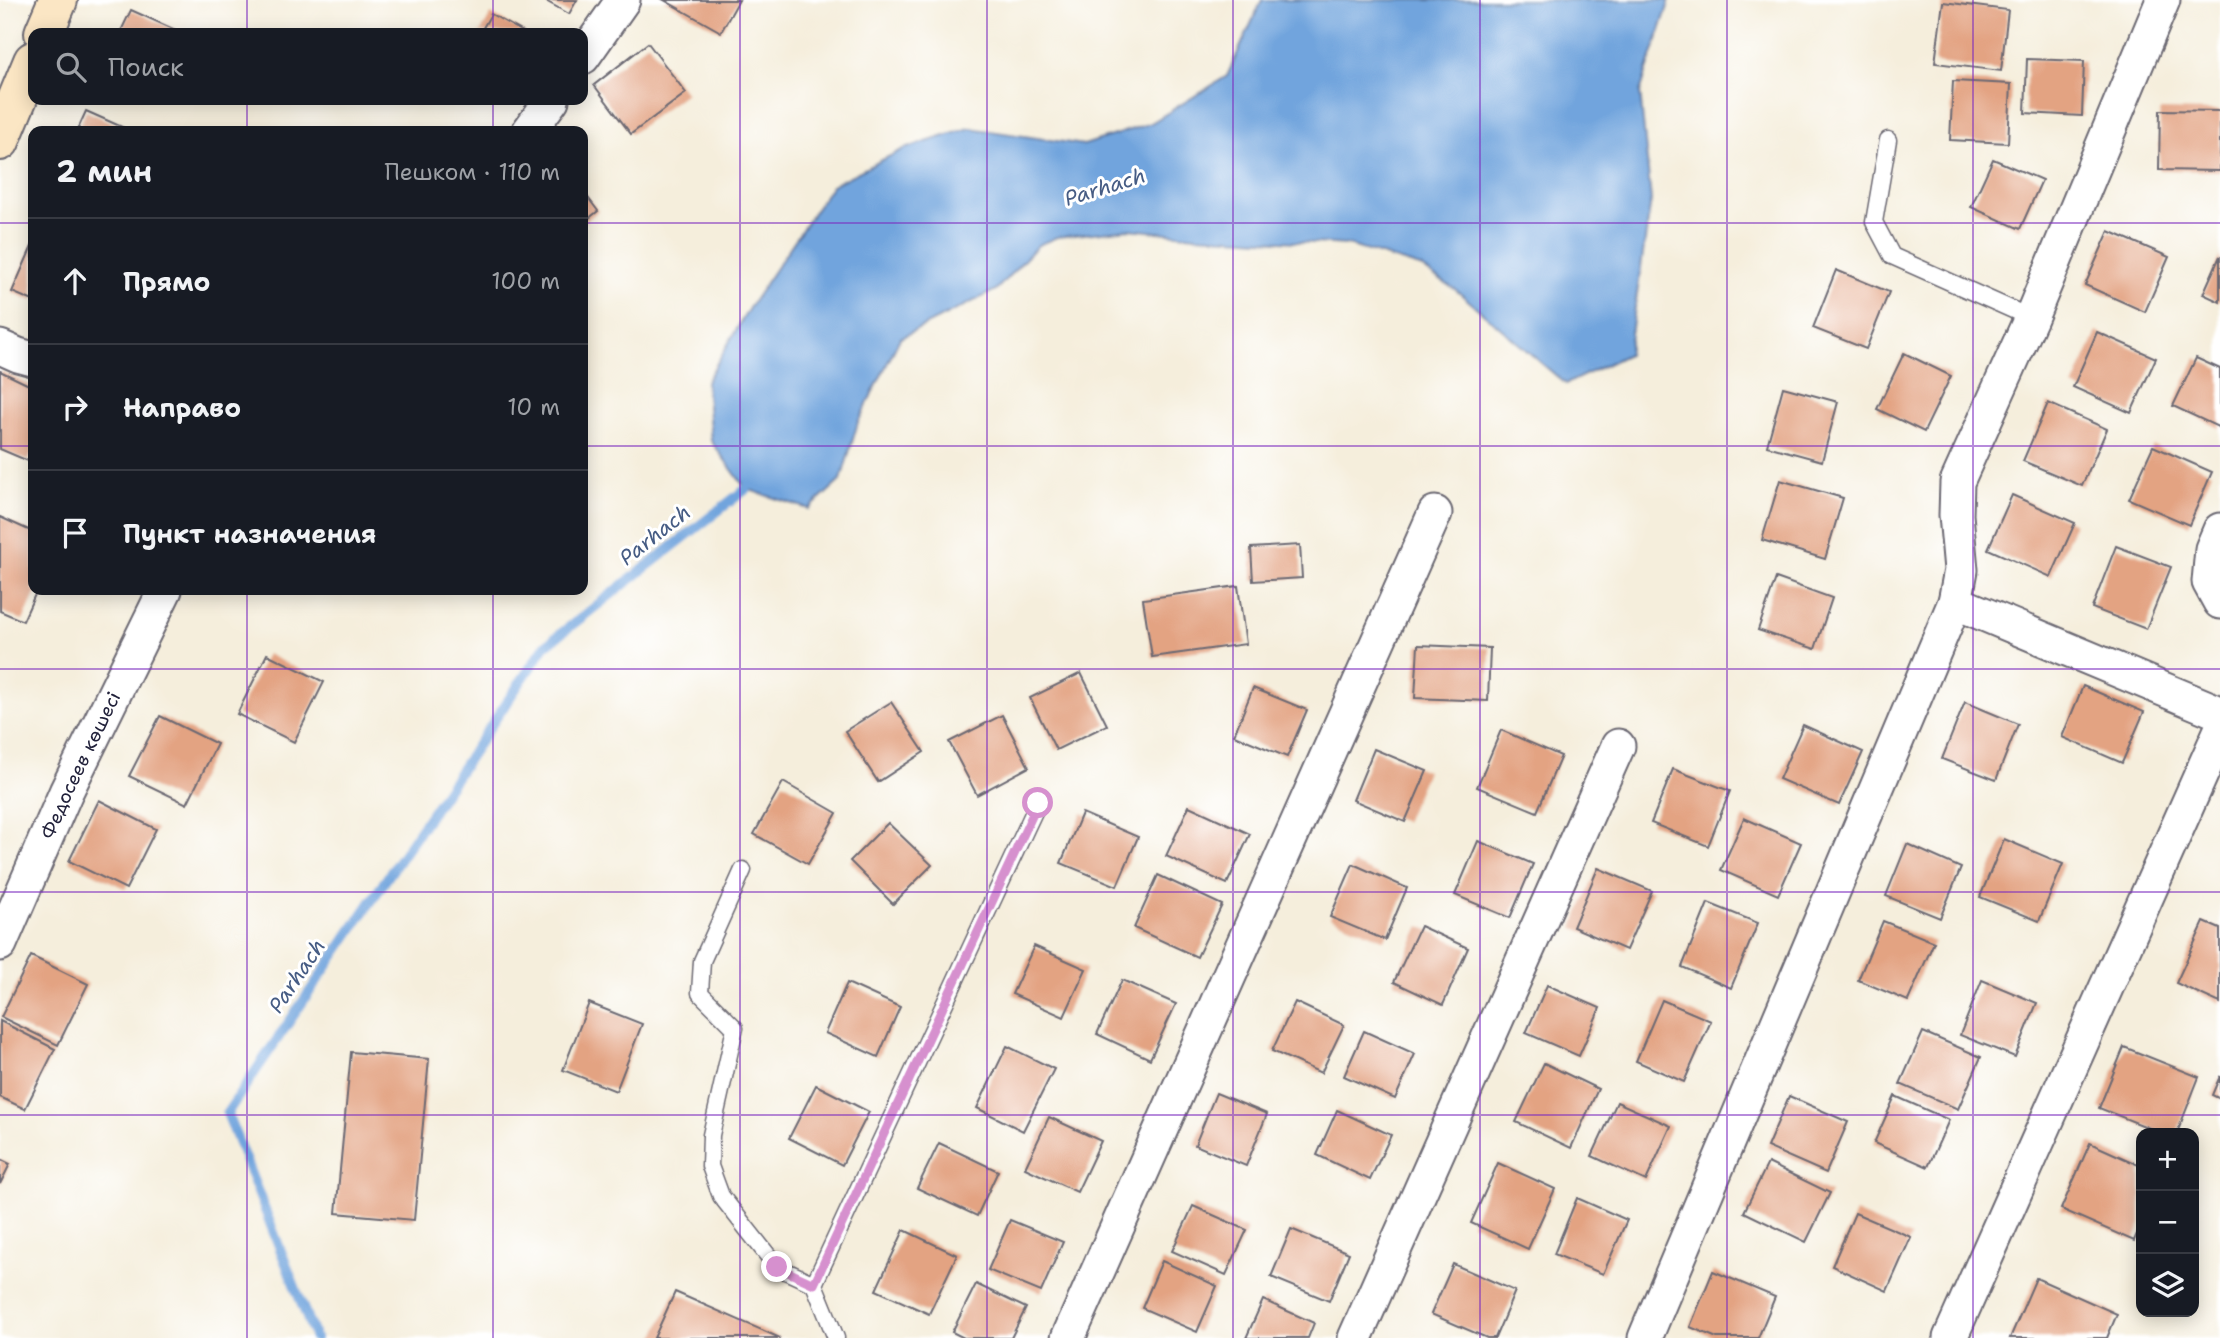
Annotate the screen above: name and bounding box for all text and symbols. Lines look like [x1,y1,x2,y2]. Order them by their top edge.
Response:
search box [28,28,588,105]
icon: search [52,48,90,86]
text: Поиск [108,49,184,84]
text: 2 мин [56,151,152,192]
text: Пешком · 110 m [384,157,560,187]
water label: Parhach [1061,161,1149,213]
icon: ahead [56,262,94,300]
text: Прямо [123,264,211,299]
text: 100 m [491,266,560,296]
icon: right [56,388,94,426]
text: Направо [123,390,241,425]
text: 10 m [507,392,560,422]
water label: Parhach [614,498,696,572]
icon: arrive [56,514,94,552]
text: Пункт назначения [123,516,376,551]
street label: Федосеев көшесі [35,688,126,843]
route start [1022,787,1053,818]
water label: Parhach [262,934,332,1018]
map controls [2136,1128,2199,1317]
button: + [2136,1128,2199,1191]
button: − [2136,1191,2199,1254]
route end [761,1251,792,1282]
button: layers [2136,1254,2199,1317]

